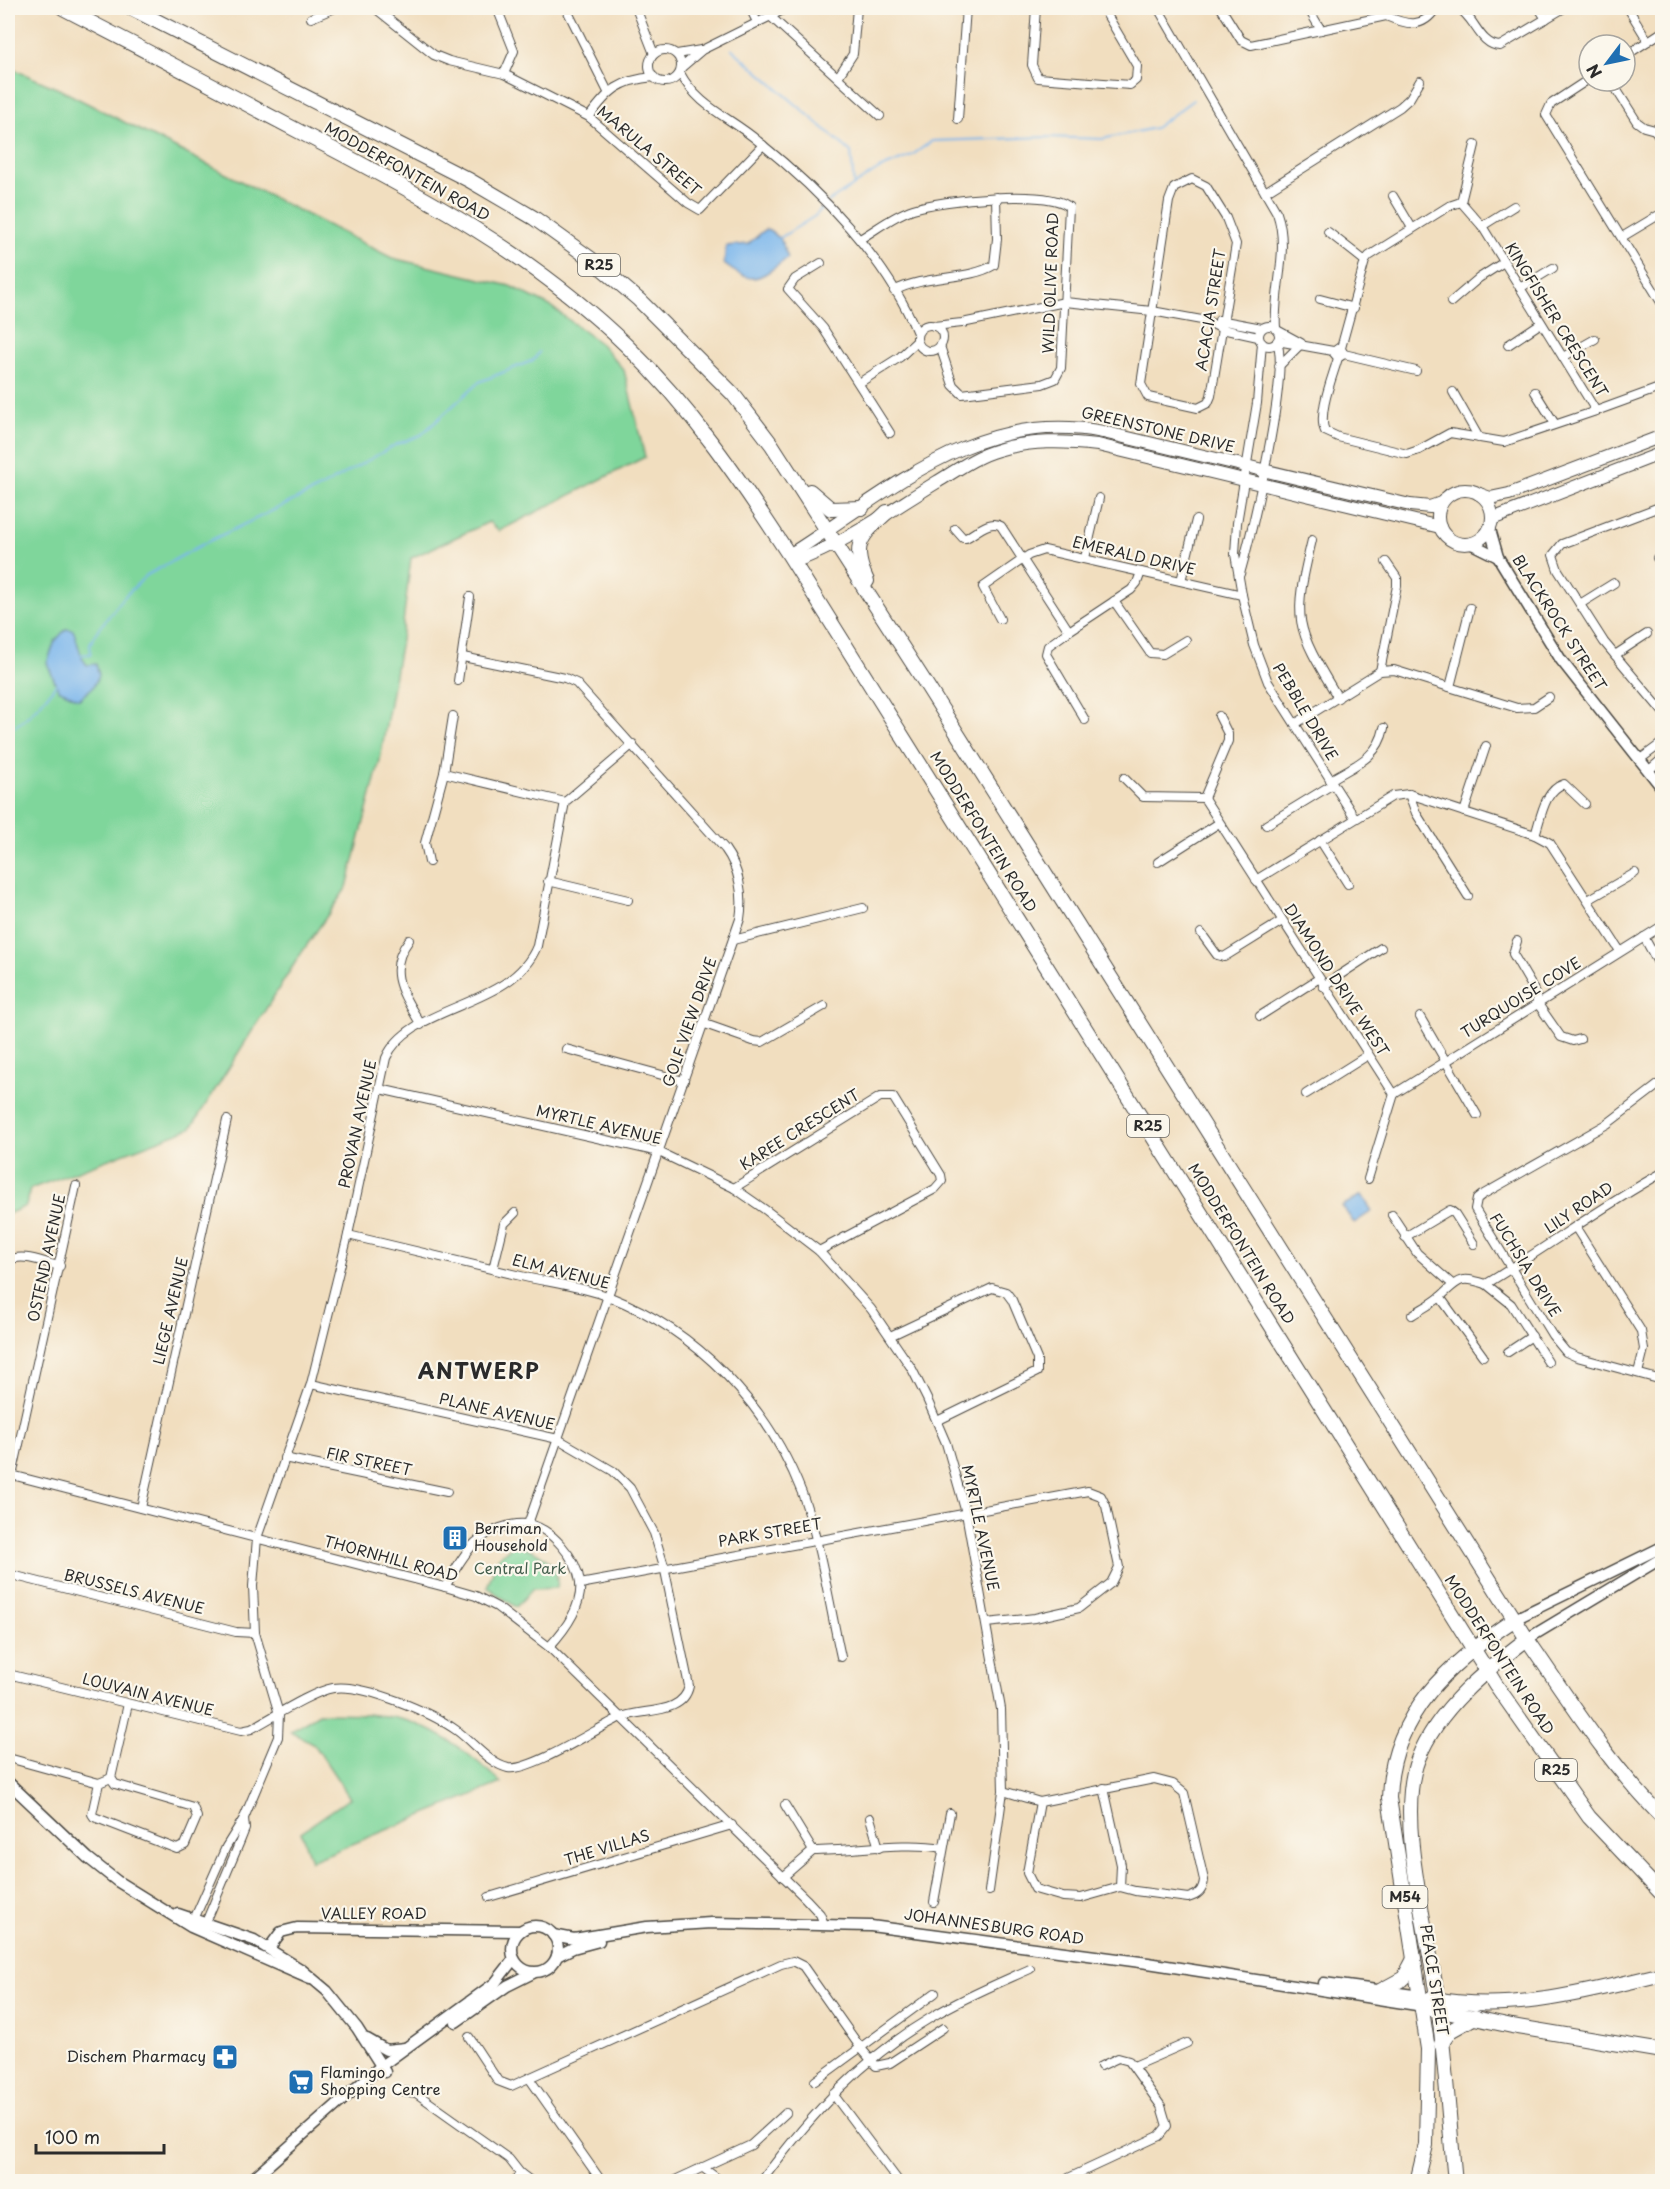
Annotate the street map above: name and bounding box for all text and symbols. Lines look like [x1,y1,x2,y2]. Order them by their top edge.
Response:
north arrow [1577,33,1637,93]
text: N [1580,60,1607,83]
street label: MARULA STREET [593,99,708,201]
street label: MODDERFONTEIN ROAD [321,115,495,226]
street label: WILD OLIVE ROAD [1036,212,1063,354]
street label: KINGFISHER CRESCENT [1500,237,1615,402]
street label: ACACIA STREET [1188,246,1231,373]
road number: R25 [578,254,620,276]
street label: GREENSTONE DRIVE [1079,400,1237,457]
street label: EMERALD DRIVE [1070,529,1198,580]
street label: BLACKROCK STREET [1508,550,1613,695]
street label: PEBBLE DRIVE [1268,658,1345,764]
street label: MODDERFONTEIN ROAD [925,746,1043,916]
street label: DIAMOND DRIVE WEST [1279,898,1396,1061]
street label: TURQUOISE COVE [1456,950,1585,1043]
street label: GOLF VIEW DRIVE [656,953,722,1090]
street label: PROVAN AVENUE [332,1057,381,1190]
street label: KAREE CRESCENT [735,1082,864,1175]
street label: MYRTLE AVENUE [534,1098,664,1149]
road number: R25 [1127,1115,1169,1137]
street label: MODDERFONTEIN ROAD [1183,1158,1301,1328]
street label: LILY ROAD [1539,1175,1617,1238]
street label: OSTEND AVENUE [21,1192,70,1324]
street label: FUCHSIA DRIVE [1485,1208,1568,1321]
street label: ELM AVENUE [510,1247,613,1294]
street label: LIEGE AVENUE [146,1255,193,1367]
district label: ANTWERP [418,1354,540,1386]
street label: PLANE AVENUE [437,1386,558,1435]
street label: FIR STREET [324,1440,415,1481]
street label: MYRTLE AVENUE [957,1463,1006,1593]
street label: PARK STREET [716,1511,824,1552]
place label: Berriman Household [474,1516,548,1556]
building icon: Berriman Household [440,1523,470,1553]
street label: THORNHILL ROAD [322,1529,461,1587]
park label: Central Park [474,1556,566,1579]
street label: BRUSSELS AVENUE [62,1562,207,1619]
street label: MODDERFONTEIN ROAD [1440,1570,1561,1739]
street label: LOUVAIN AVENUE [80,1666,216,1721]
road number: R25 [1535,1759,1577,1781]
street label: THE VILLAS [561,1823,652,1870]
road number: M54 [1382,1886,1428,1908]
street label: VALLEY ROAD [321,1901,427,1924]
street label: JOHANNESBURG ROAD [903,1901,1086,1950]
street label: PEACE STREET [1415,1923,1456,2038]
pharmacy icon: Dischem Pharmacy [210,2042,240,2072]
place label: Dischem Pharmacy [66,2044,206,2067]
place label: Flamingo Shopping Centre [320,2060,440,2100]
supermarket icon: Flamingo Shopping Centre [286,2067,316,2097]
scale bar [36,2117,164,2155]
text: 100 m [45,2123,100,2150]

